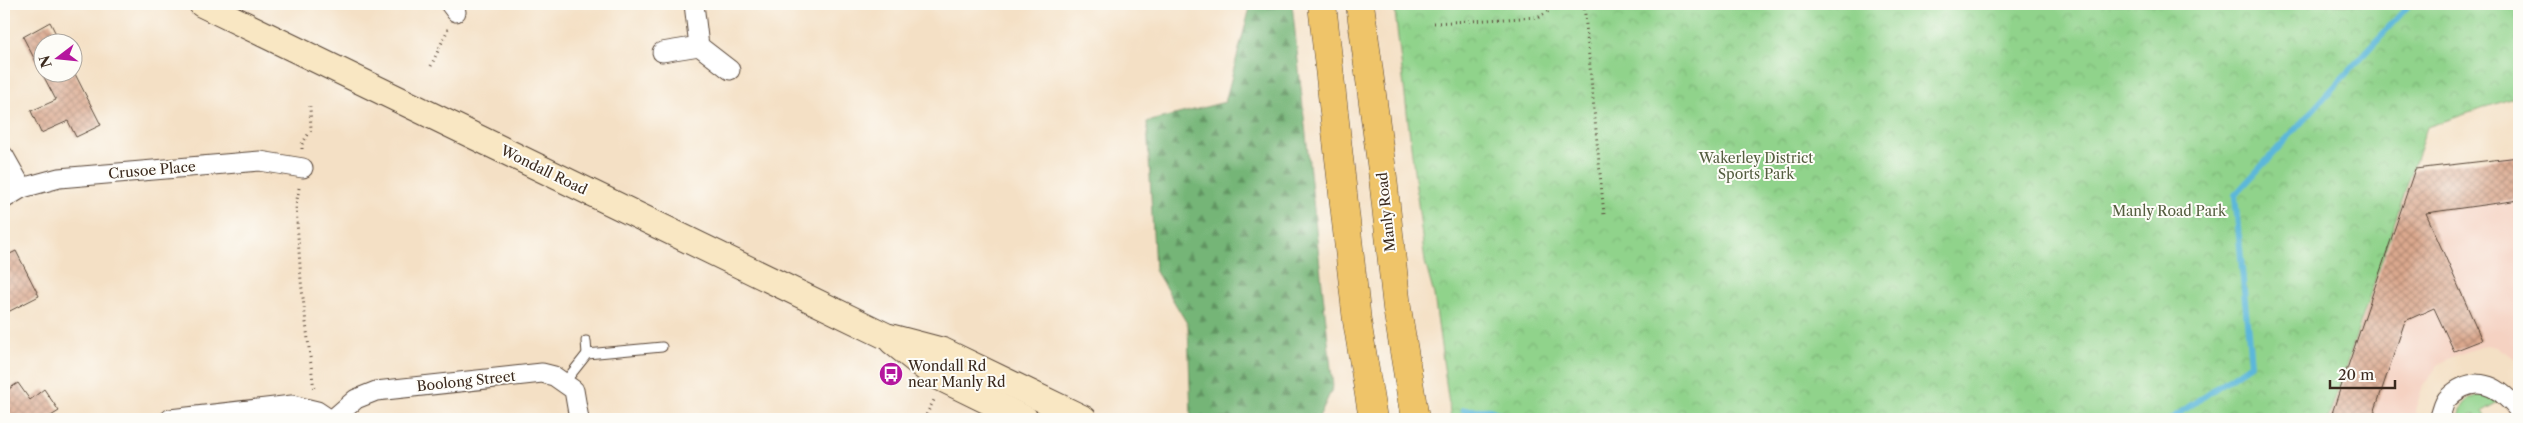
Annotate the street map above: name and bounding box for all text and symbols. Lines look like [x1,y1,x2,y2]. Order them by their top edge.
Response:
north arrow [32,32,82,82]
text: N [35,53,56,70]
street label: Wondall Road [497,141,591,199]
park label: Wakerley District Sports Park [1698,149,1813,183]
street label: Crusoe Place [108,157,197,183]
street label: Manly Road [1373,171,1399,253]
park label: Manly Road Park [2112,202,2227,220]
place label: Wondall Rd near Manly Rd [907,357,1006,391]
scale bar [2330,358,2396,390]
bus stop icon: Wondall Rd near Manly Rd [878,361,904,387]
text: 20 m [2338,365,2374,384]
street label: Boolong Street [416,367,516,395]

